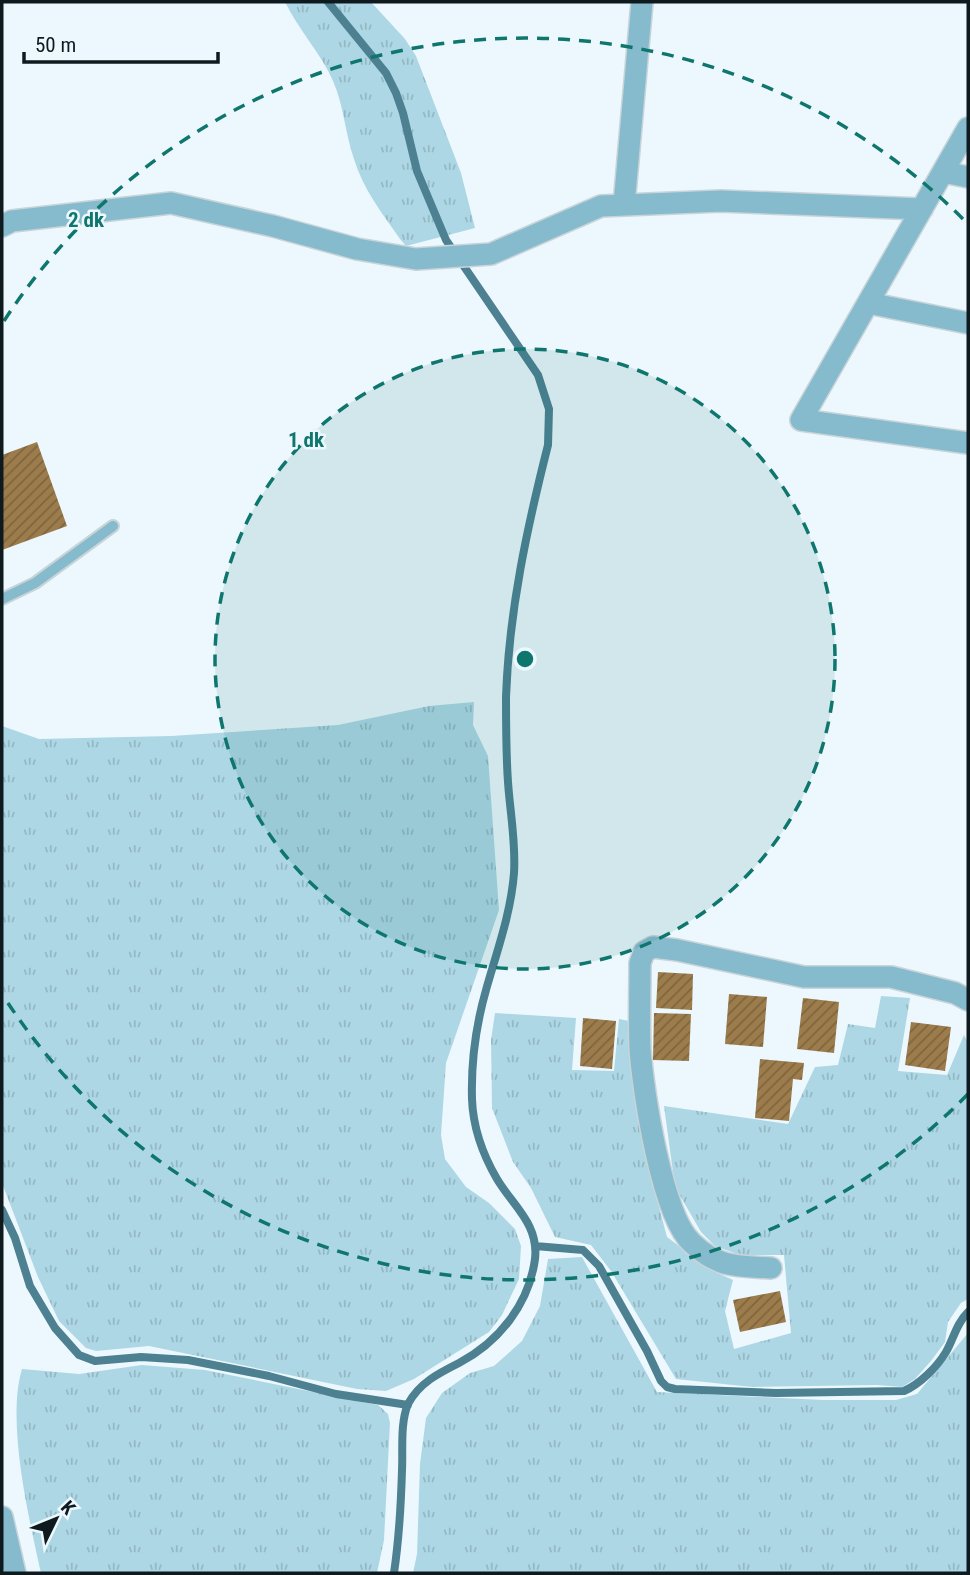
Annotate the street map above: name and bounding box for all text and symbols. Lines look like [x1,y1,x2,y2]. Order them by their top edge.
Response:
scale bar [24,21,219,65]
text: 50 m [35,33,76,57]
text: 2 dk [68,208,105,232]
text: 1 dk [288,428,325,452]
centre of rings [513,647,537,671]
north arrow [21,1484,91,1554]
text: K [56,1496,80,1520]

